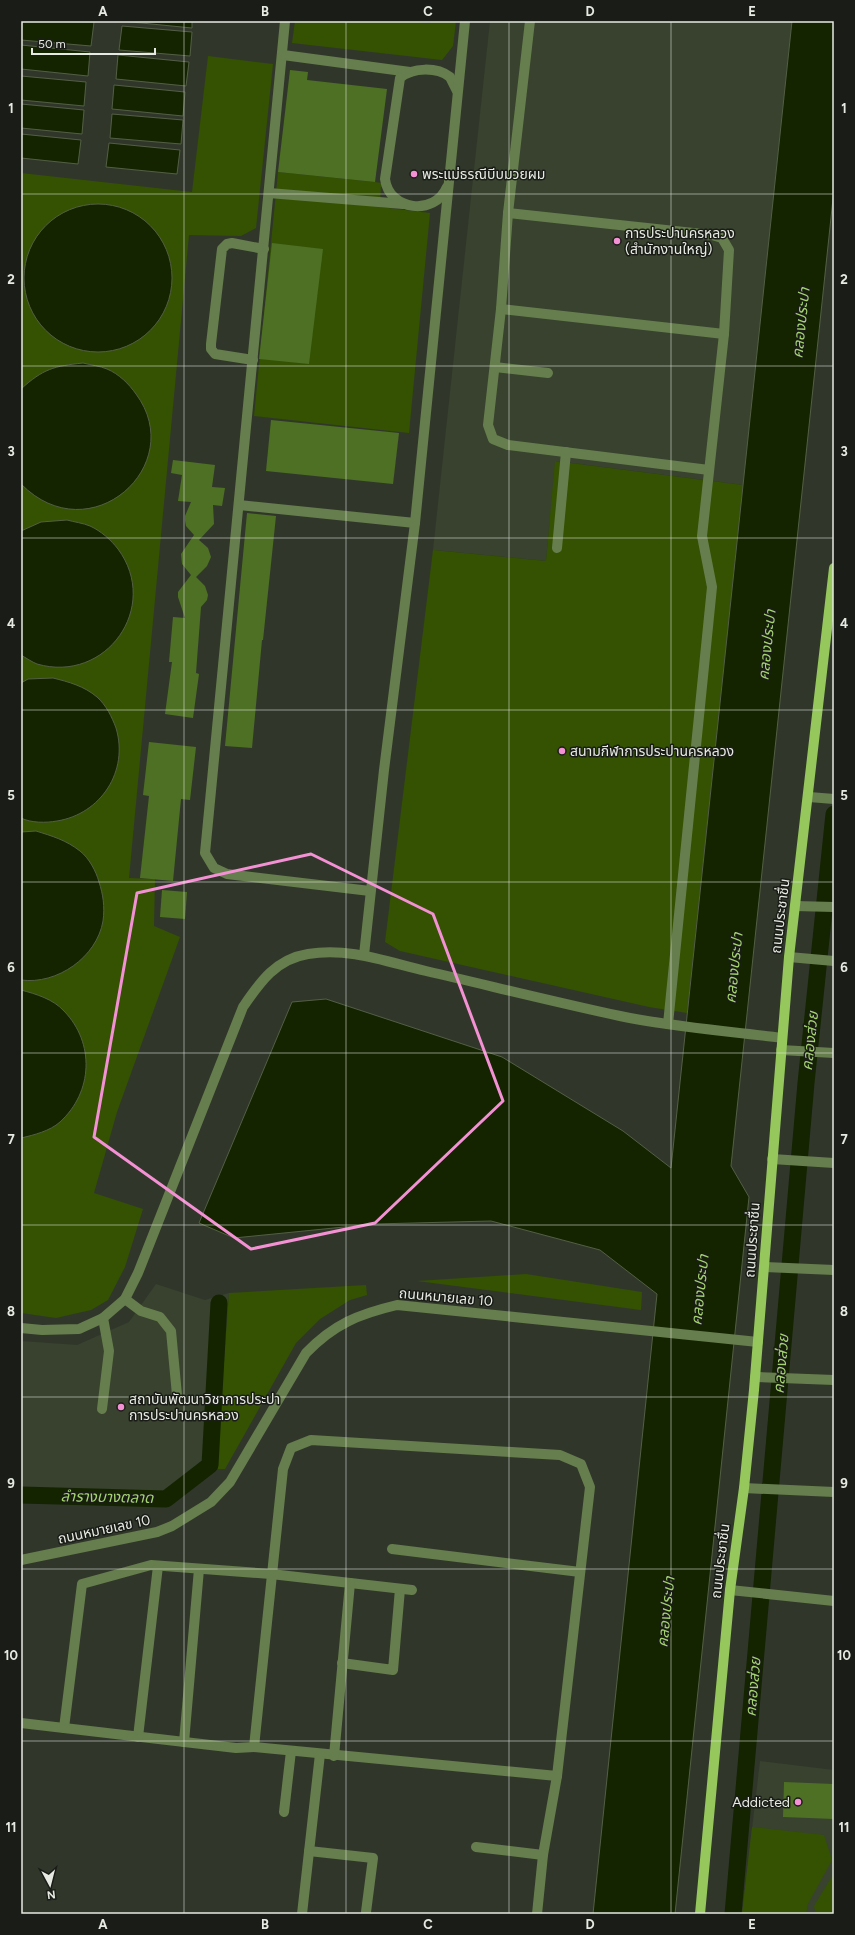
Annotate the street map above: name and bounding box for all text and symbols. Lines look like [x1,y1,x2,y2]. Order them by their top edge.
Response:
text: A [98,4,108,19]
text: B [261,4,269,19]
text: C [423,4,433,19]
text: D [585,4,595,19]
text: E [748,4,756,19]
scale bar [32,30,155,56]
text: 50 m [38,37,66,51]
text: 1 [8,101,14,116]
text: 1 [841,101,847,116]
place label: พระแม่ธรณีบีบมวยผม [422,166,545,183]
marker: พระแม่ธรณีบีบมวยผม [409,169,419,179]
place label: การประปานครหลวง (สำนักงานใหญ่) [625,225,735,258]
marker: การประปานครหลวง (สำนักงานใหญ่) [612,236,622,246]
text: 2 [7,272,15,287]
text: 2 [840,272,848,287]
water label: คลองประปา [788,286,814,359]
text: 3 [7,444,15,459]
text: 3 [840,444,848,459]
water label: คลองประปา [754,608,780,681]
text: 4 [7,616,15,631]
text: 4 [840,616,848,631]
place label: สนามกีฬาการประปานครหลวง [570,743,734,760]
marker: สนามกีฬาการประปานครหลวง [557,746,567,756]
text: 5 [7,788,15,803]
text: 5 [840,788,848,803]
street label: ถนนประชาชื่น [766,877,794,954]
water label: คลองประปา [721,931,747,1004]
text: 6 [7,960,15,975]
text: 6 [840,960,848,975]
water label: คลองส่วย [798,1009,822,1071]
text: 7 [7,1132,15,1147]
text: 7 [840,1132,848,1147]
street label: ถนนประชาชื่น [739,1202,764,1278]
water label: คลองประปา [687,1253,713,1326]
street label: ถนนหมายเลข 10 [398,1285,494,1310]
text: 8 [7,1304,15,1319]
text: 8 [840,1304,848,1319]
water label: คลองส่วย [769,1333,793,1394]
place label: สถาบันพัฒนาวิชาการประปา การประปานครหลวง [129,1391,280,1424]
marker: สถาบันพัฒนาวิชาการประปา การประปานครหลวง [116,1402,126,1412]
text: 9 [7,1476,15,1491]
text: 9 [840,1476,848,1491]
water label: ลำรางบางตลาด [60,1487,154,1507]
street label: ถนนหมายเลข 10 [56,1511,152,1548]
street label: ถนนประชาชื่น [706,1522,734,1599]
water label: คลองประปา [653,1575,679,1648]
text: 10 [4,1648,18,1663]
text: 10 [837,1648,851,1663]
water label: คลองส่วย [741,1656,765,1717]
place label: Addicted [732,1794,790,1811]
marker: Addicted [793,1797,803,1807]
text: 11 [6,1820,16,1835]
text: 11 [839,1820,849,1835]
north arrow [30,1865,70,1905]
text: N [46,1887,56,1901]
text: A [98,1917,108,1932]
text: B [261,1917,269,1932]
text: C [423,1917,433,1932]
text: D [585,1917,595,1932]
text: E [748,1917,756,1932]

